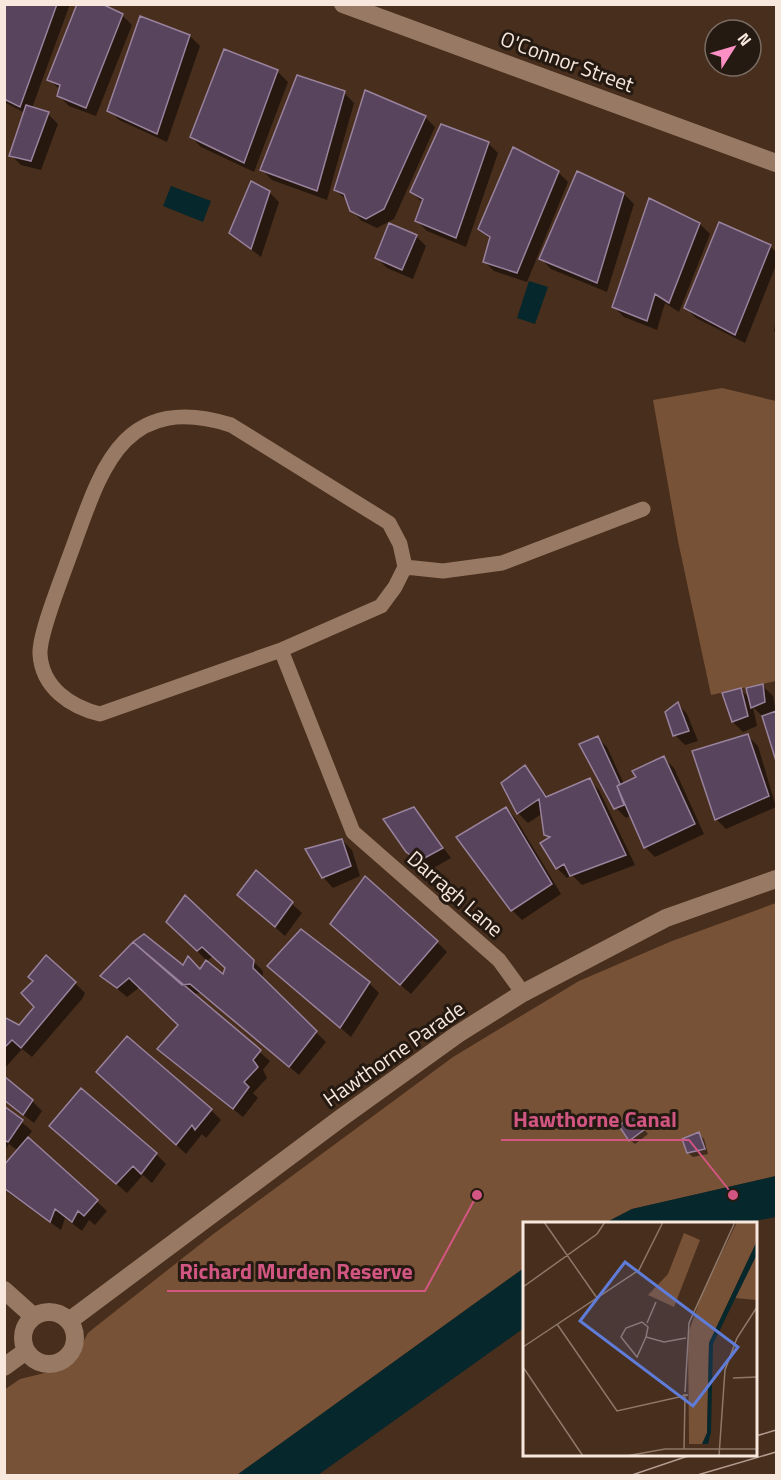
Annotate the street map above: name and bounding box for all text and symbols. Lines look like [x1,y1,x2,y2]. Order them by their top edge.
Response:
north arrow [703,18,763,78]
street label: O'Connor Street [496,22,639,100]
text: N [732,27,758,51]
street label: Darragh Lane [401,842,511,944]
street label: Hawthorne Parade [316,992,471,1114]
callout: Hawthorne Canal [501,1100,689,1140]
text: Hawthorne Canal [513,1102,677,1136]
inset map [523,1222,757,1456]
callout: Richard Murden Reserve [167,1251,425,1291]
text: Richard Murden Reserve [179,1254,413,1288]

